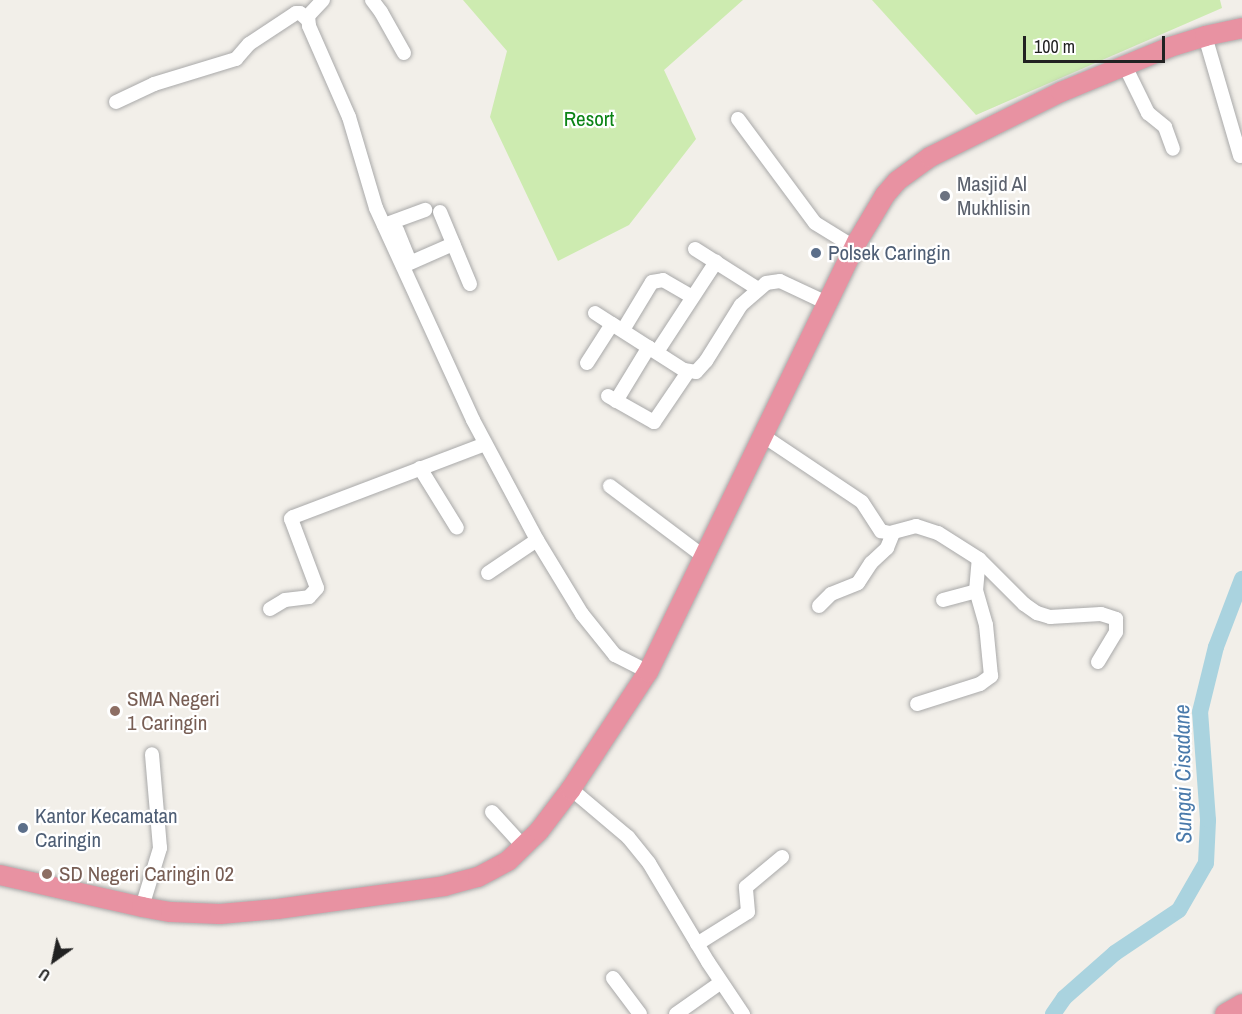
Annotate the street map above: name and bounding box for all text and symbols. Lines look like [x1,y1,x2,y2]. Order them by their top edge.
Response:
scale bar [1026,24,1168,62]
text: 100 m [1034,34,1075,59]
park label: Resort [564,106,614,132]
place label: Masjid Al Mukhlisin [957,171,1031,221]
marker: Masjid Al Mukhlisin [938,189,952,203]
place label: Polsek Caringin [828,240,951,266]
marker: Polsek Caringin [809,246,823,260]
place label: SMA Negeri 1 Caringin [127,686,221,736]
marker: SMA Negeri 1 Caringin [108,704,122,718]
water label: Sungai Cisadane [1169,704,1197,844]
place label: Kantor Kecamatan Caringin [35,803,178,853]
marker: Kantor Kecamatan Caringin [16,821,30,835]
place label: SD Negeri Caringin 02 [59,861,234,887]
marker: SD Negeri Caringin 02 [40,867,54,881]
north arrow [24,930,84,990]
text: U [34,963,54,987]

